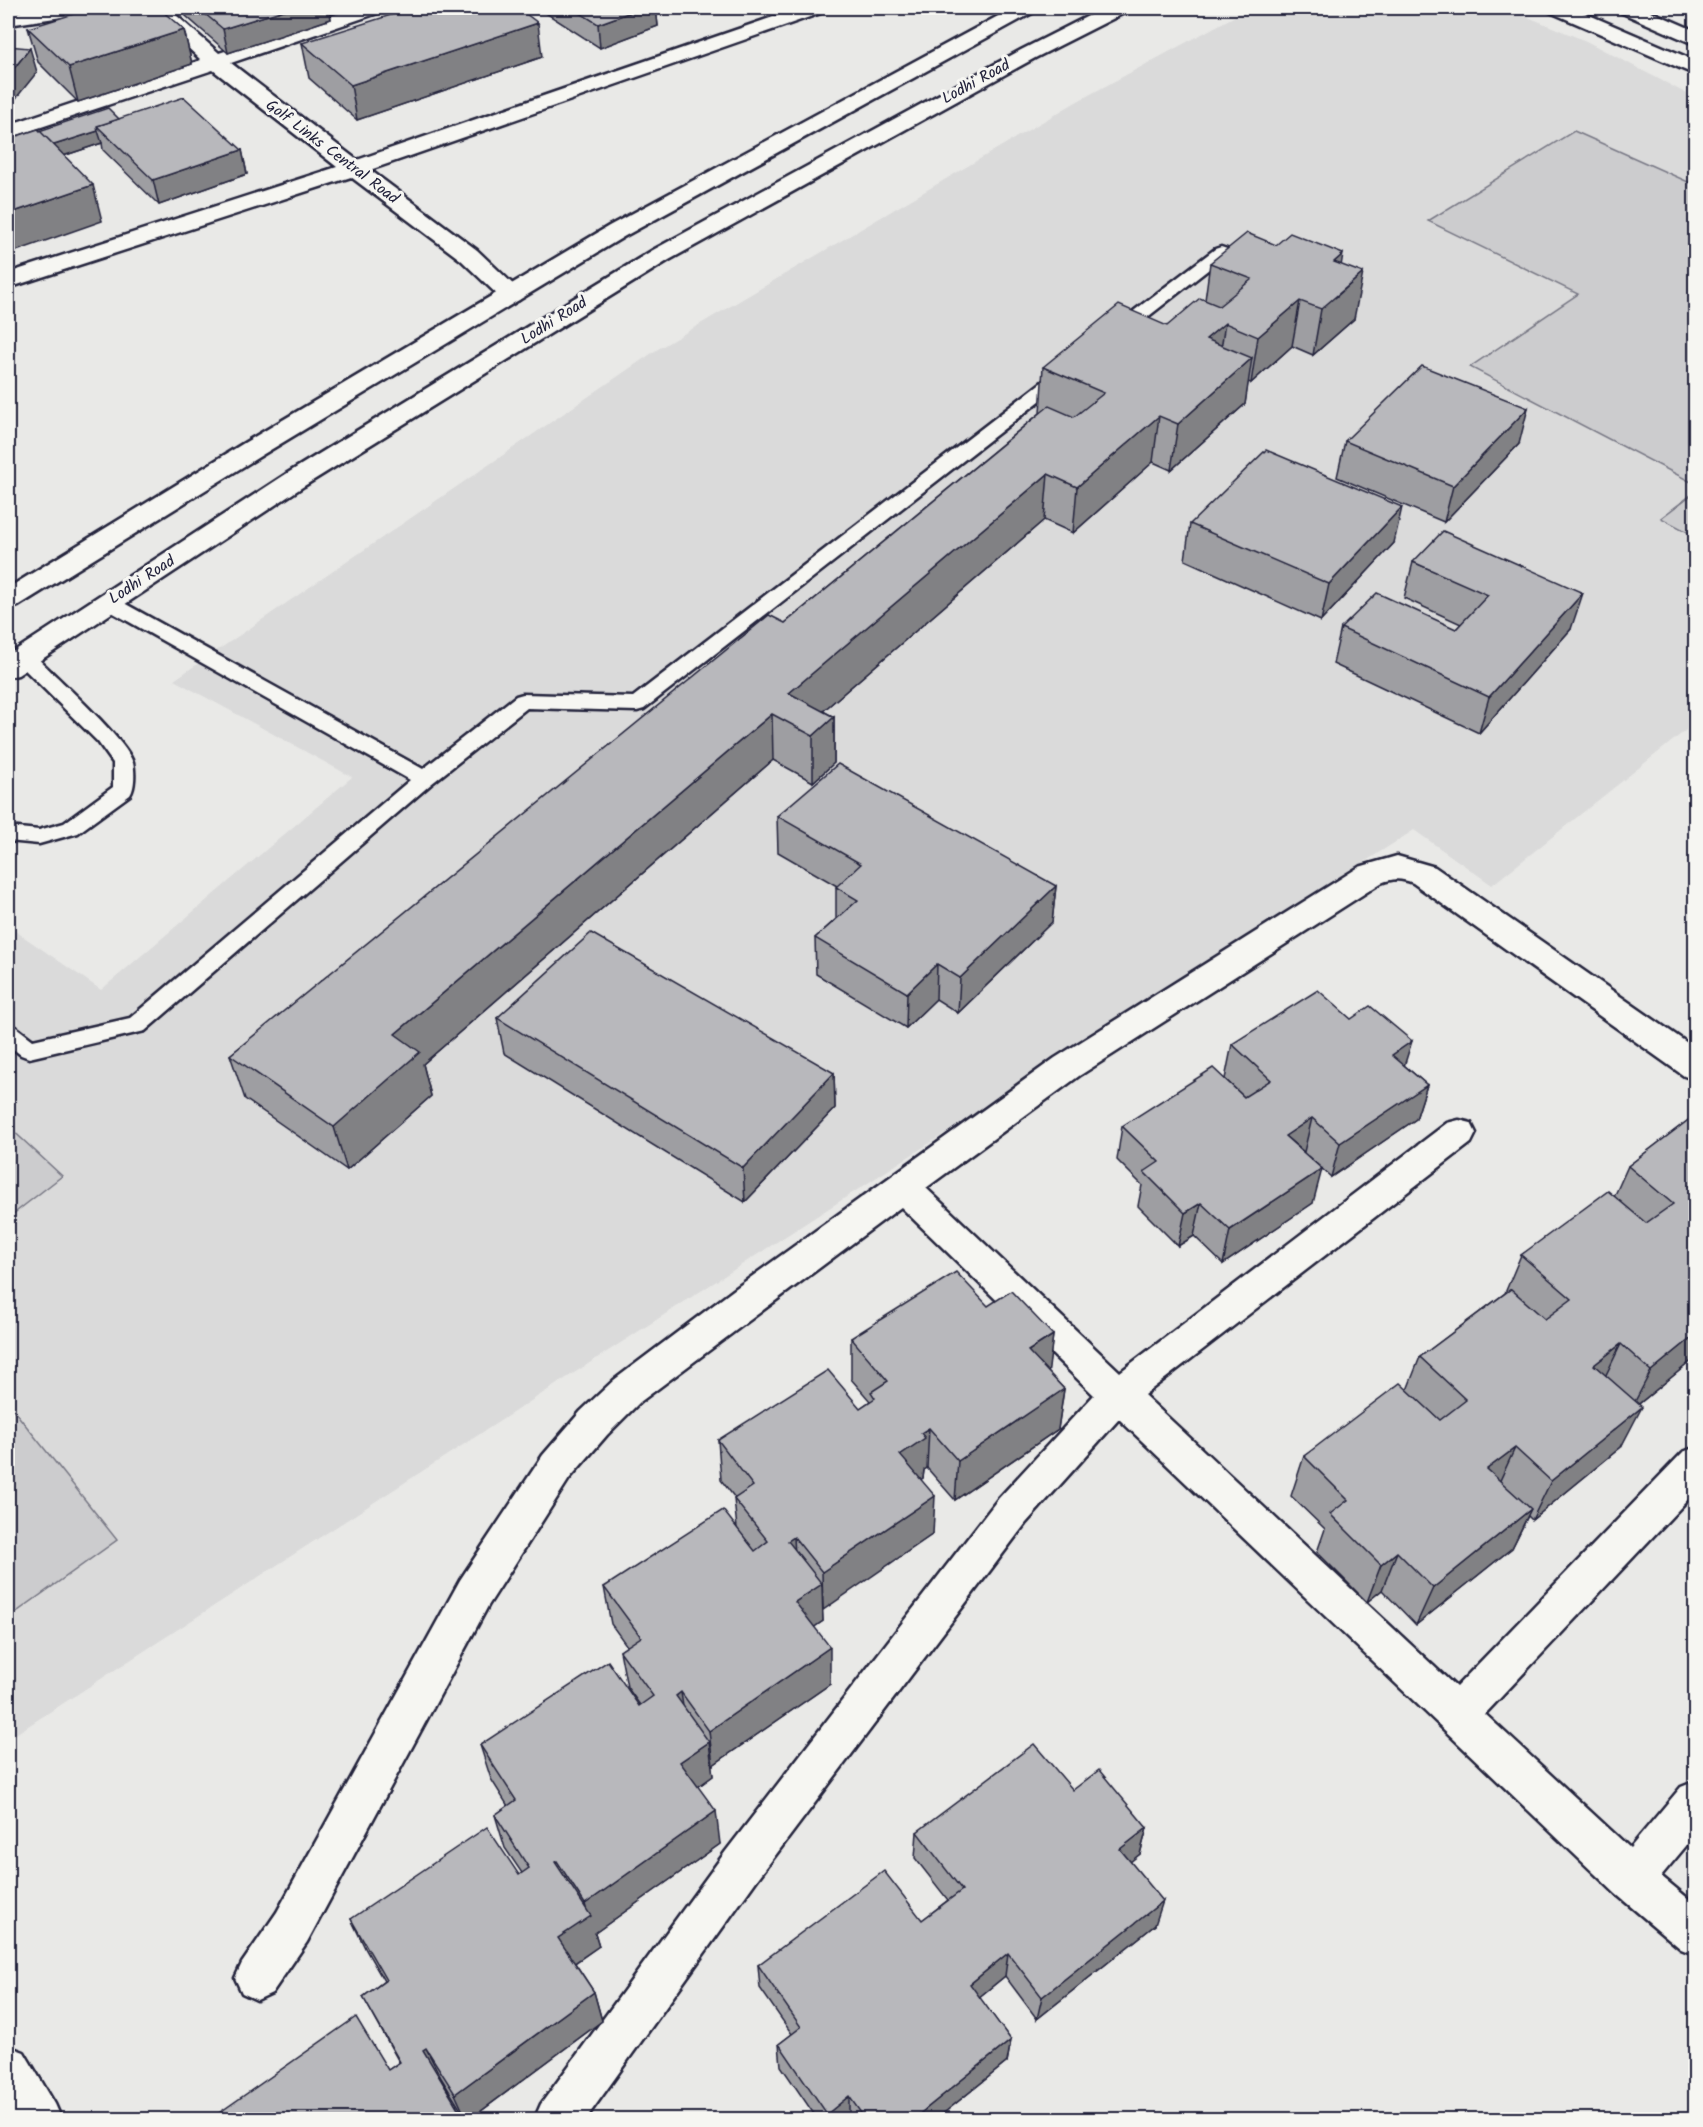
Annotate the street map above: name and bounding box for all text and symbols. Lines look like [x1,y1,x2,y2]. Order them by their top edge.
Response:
street label: Lodhi Road [937,52,1016,111]
street label: Golf Links Central Road [260,93,405,211]
street label: Lodhi Road [516,290,593,351]
street label: Lodhi Road [104,549,181,611]

